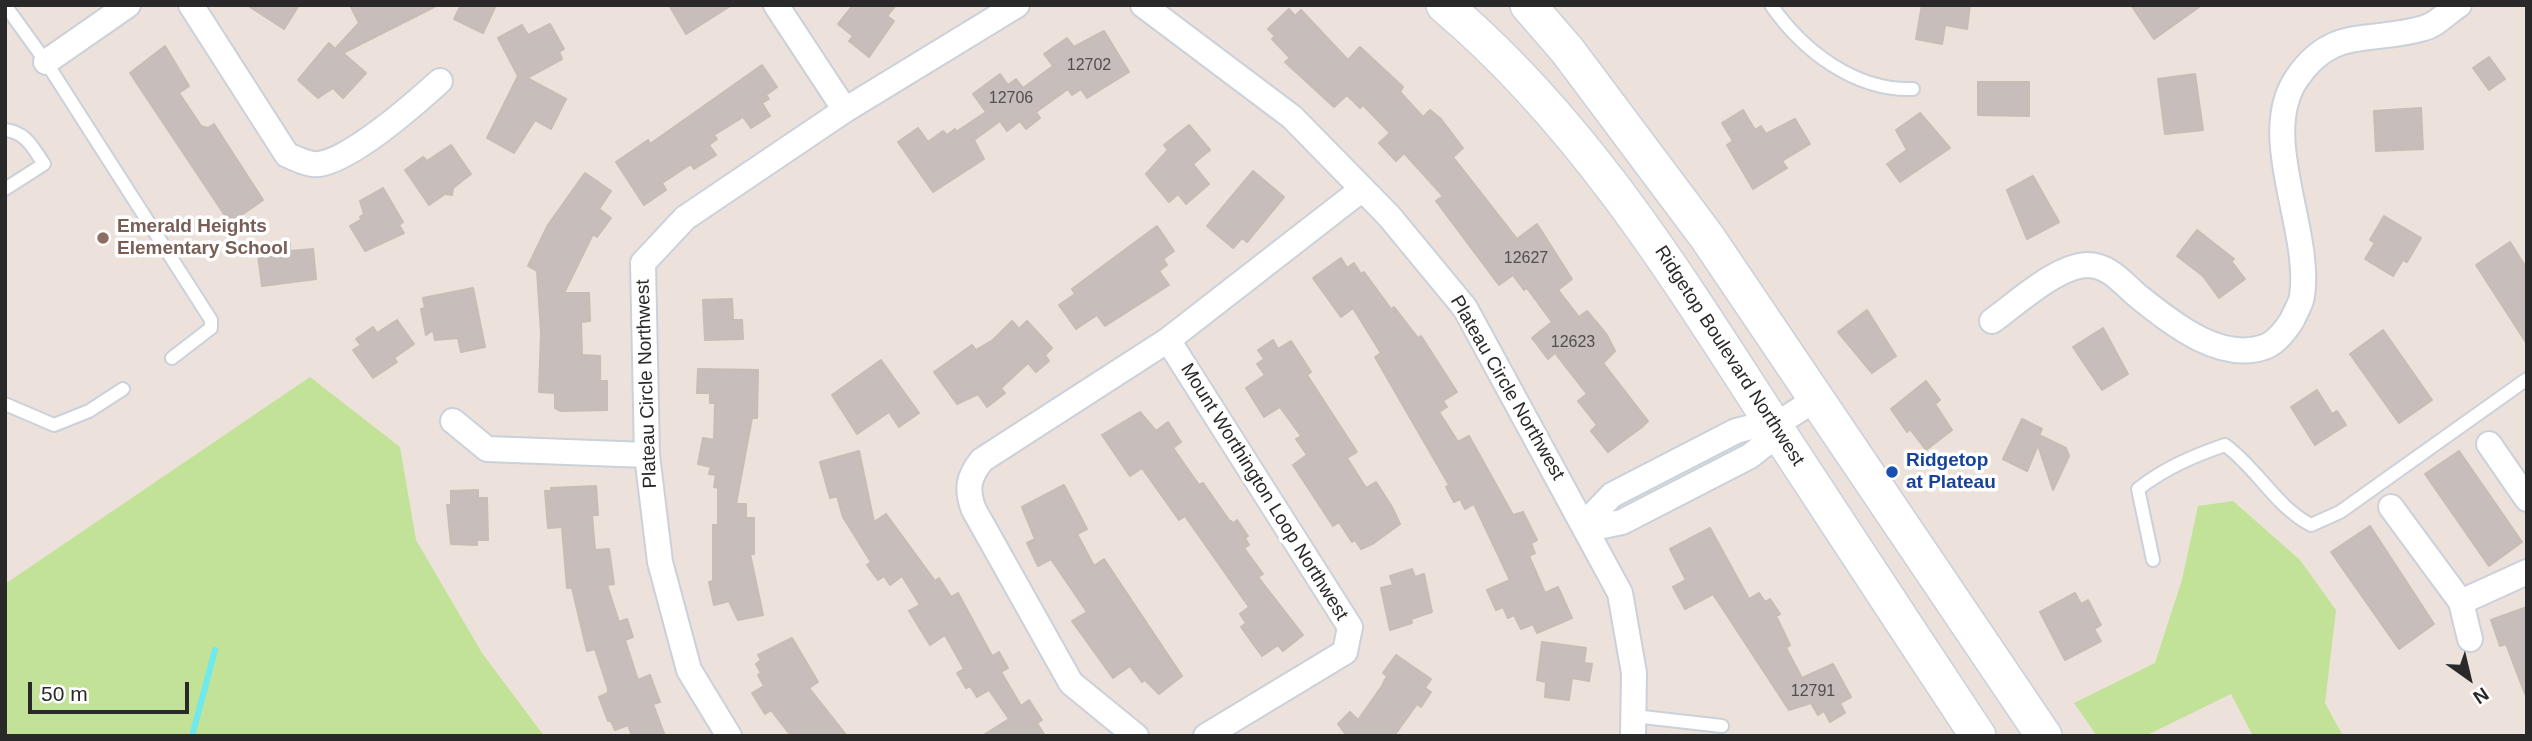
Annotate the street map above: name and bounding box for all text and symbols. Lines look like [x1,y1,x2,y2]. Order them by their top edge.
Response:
house number: 12702 [1067,56,1111,76]
house number: 12706 [989,89,1033,109]
place label: Emerald Heights Elementary School [117,216,288,260]
marker: Emerald Heights Elementary School [95,230,111,246]
street label: Ridgetop Boulevard Northwest [1649,242,1809,470]
house number: 12627 [1504,249,1548,269]
street label: Plateau Circle Northwest [632,279,662,489]
street label: Plateau Circle Northwest [1445,292,1569,484]
house number: 12623 [1551,333,1595,353]
street label: Mount Worthington Loop Northwest [1175,359,1353,625]
place label: Ridgetop at Plateau [1906,450,1996,494]
marker: Ridgetop at Plateau [1884,464,1900,480]
north arrow [2434,643,2504,713]
scale bar [32,668,192,712]
text: 50 m [41,682,88,705]
house number: 12791 [1791,682,1835,702]
text: N [2469,683,2493,708]

